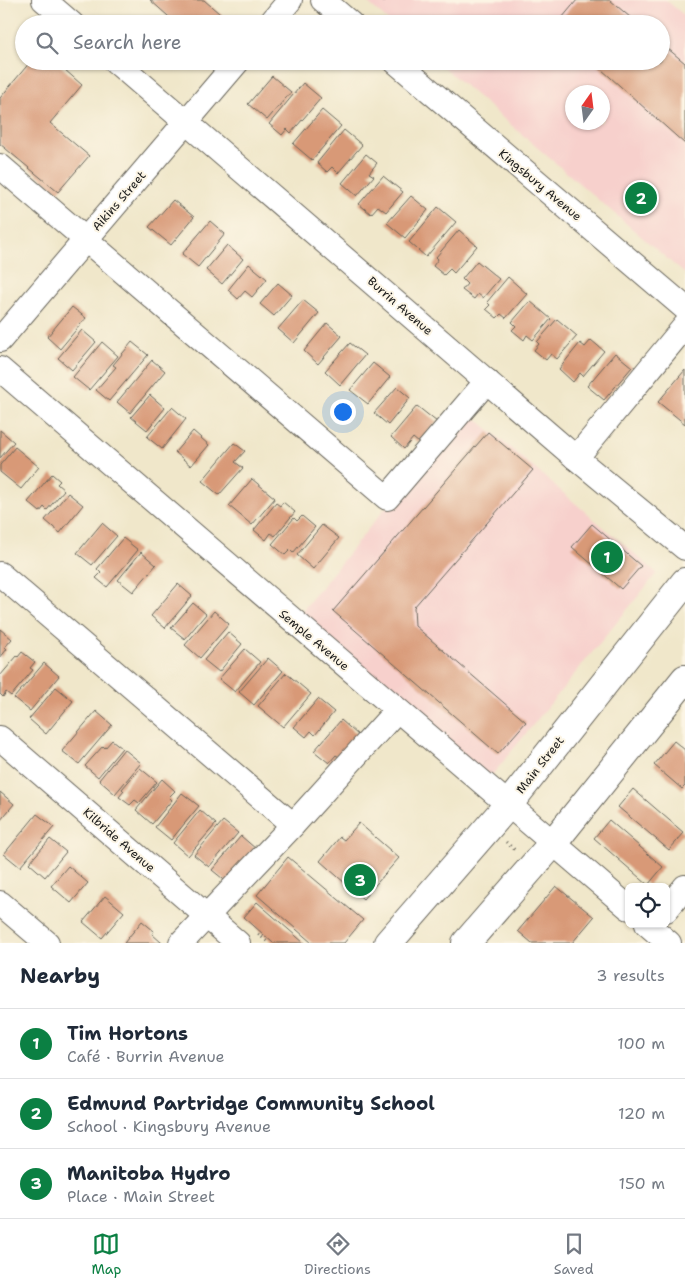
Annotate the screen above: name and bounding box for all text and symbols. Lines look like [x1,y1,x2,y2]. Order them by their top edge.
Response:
search box [15,15,670,70]
icon: search [33,29,61,57]
text: Search here [73,30,182,55]
north arrow [565,85,610,130]
street label: Kingsbury Avenue [495,146,585,225]
street label: Aikins Street [89,168,149,234]
pin: 2 [625,179,657,217]
street label: Burrin Avenue [364,273,436,339]
your location [330,399,356,425]
pin: 1 [591,538,623,576]
street label: Semple Avenue [276,606,353,674]
street label: Main Street [512,733,568,797]
street label: Kilbride Avenue [80,804,159,876]
pin: 3 [344,861,376,899]
map controls [625,883,670,928]
button: locate [625,883,670,928]
text: Nearby [20,962,100,990]
text: 3 results [596,965,665,986]
text: Tim Hortons [67,1021,188,1046]
text: 1 [32,1033,40,1054]
text: 100 m [617,1033,665,1054]
text: Café · Burrin Avenue [67,1046,225,1067]
text: Edmund Partridge Community School [67,1091,435,1116]
text: 2 [30,1103,42,1124]
text: 120 m [618,1103,665,1124]
text: School · Kingsbury Avenue [67,1116,271,1137]
text: Manitoba Hydro [67,1161,231,1186]
text: 3 [30,1173,42,1194]
text: 150 m [618,1173,665,1194]
text: Place · Main Street [67,1186,215,1207]
tab: Map [91,1230,121,1278]
tab: Directions [304,1230,371,1278]
tab: Saved [554,1230,594,1278]

